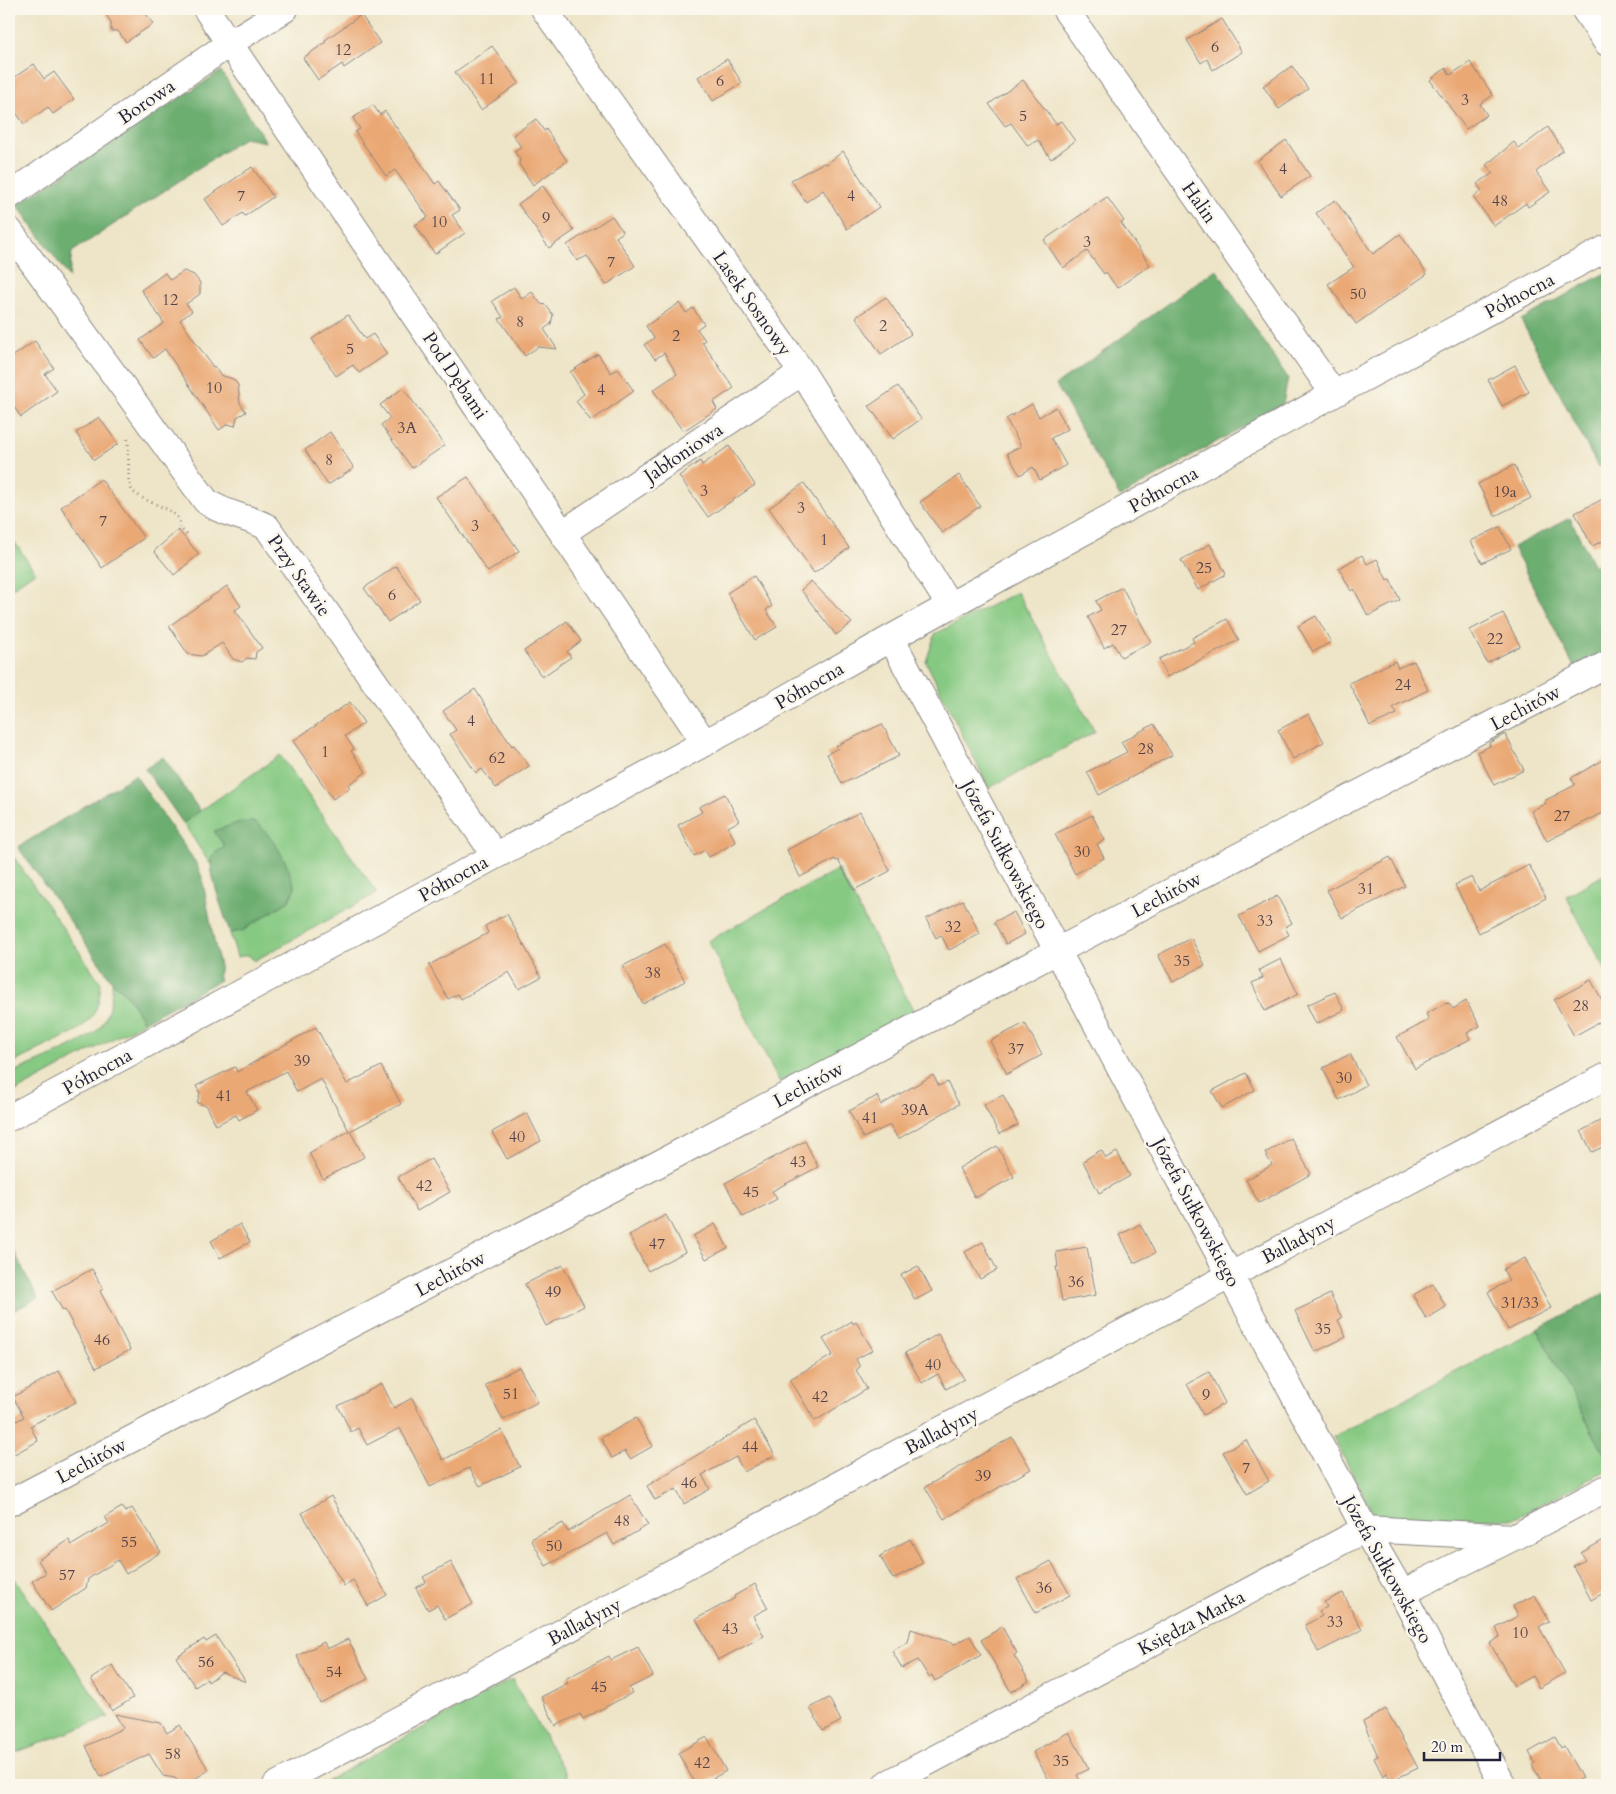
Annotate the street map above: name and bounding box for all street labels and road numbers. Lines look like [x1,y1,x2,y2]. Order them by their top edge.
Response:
street label: Borowa [113,73,180,130]
street label: Halin [1176,177,1223,229]
street label: Lasek Sosnowy [706,246,798,361]
street label: Północna [1480,267,1559,325]
street label: Pod Dębami [416,327,494,425]
street label: Jabłoniowa [636,417,728,491]
street label: Północna [1124,460,1203,520]
street label: Przy Stawie [261,529,337,622]
street label: Północna [770,656,849,716]
street label: Lechitów [1486,679,1565,737]
street label: Józefa Sułkowskiego [953,773,1055,934]
street label: Północna [414,849,493,909]
street label: Lechitów [1127,866,1206,924]
street label: Północna [58,1042,137,1102]
street label: Lechitów [769,1056,848,1114]
street label: Józefa Sułkowskiego [1144,1131,1246,1292]
street label: Balladyny [1257,1210,1340,1270]
street label: Lechitów [411,1245,490,1303]
street label: Balladyny [900,1401,983,1461]
street label: Lechitów [52,1432,131,1490]
street label: Józefa Sułkowskiego [1334,1488,1439,1648]
street label: Księdza Marka [1133,1584,1250,1662]
street label: Balladyny [543,1592,626,1652]

